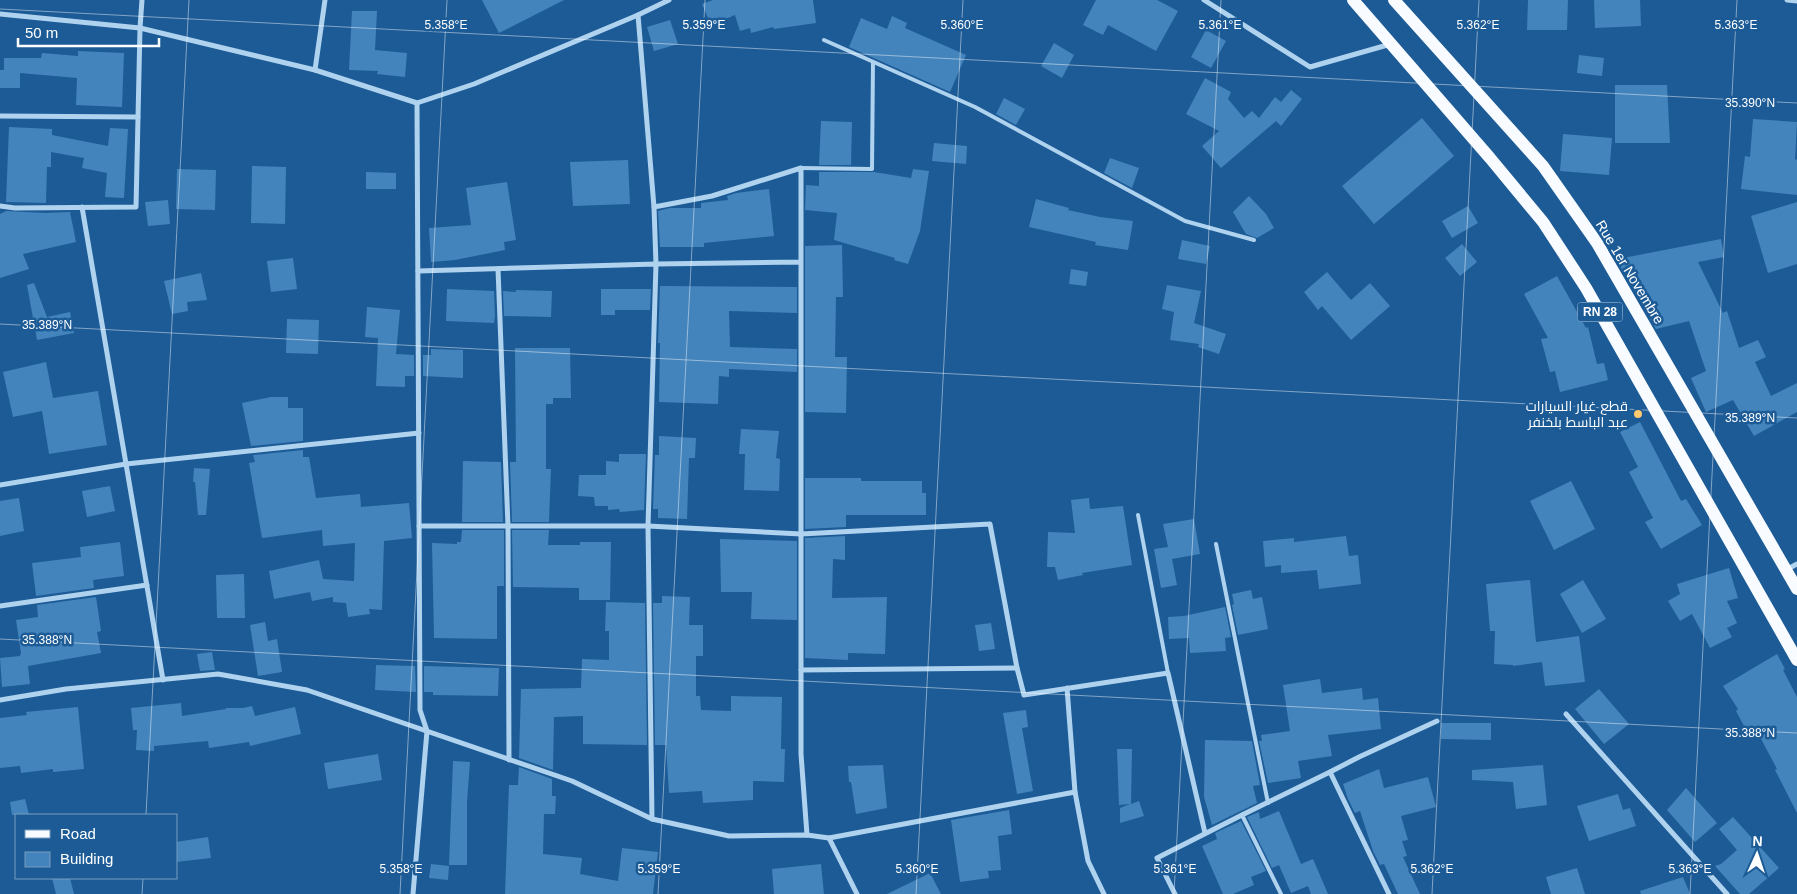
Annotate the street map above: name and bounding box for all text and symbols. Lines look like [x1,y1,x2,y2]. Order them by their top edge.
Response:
scale bar [18,15,159,47]
text: 5.358°E [425,18,467,32]
text: 5.359°E [683,18,725,32]
text: 5.360°E [941,18,983,32]
text: 5.361°E [1199,18,1241,32]
text: 5.362°E [1457,18,1499,32]
text: 5.363°E [1715,18,1757,32]
text: 50 m [25,24,58,41]
text: 35.390°N [1725,96,1775,110]
street label: Rue 1er Novembre [1593,217,1667,327]
road number: RN 28 [1578,302,1622,322]
text: 35.389°N [22,318,72,332]
place label: قطع غيار السيارات عبد الباسط بلخنفر [1526,398,1628,430]
marker: قطع غيار السيارات عبد الباسط بلخنفر [1632,408,1644,420]
text: 35.389°N [1725,411,1775,425]
text: 35.388°N [22,633,72,647]
text: 35.388°N [1725,726,1775,740]
legend [15,814,178,879]
text: Road [60,825,96,842]
north arrow [1732,829,1782,879]
text: N [1752,833,1763,849]
text: Building [60,850,113,867]
text: 5.358°E [380,862,422,876]
text: 5.359°E [638,862,680,876]
text: 5.360°E [896,862,938,876]
text: 5.361°E [1154,862,1196,876]
text: 5.362°E [1411,862,1453,876]
text: 5.363°E [1669,862,1711,876]

